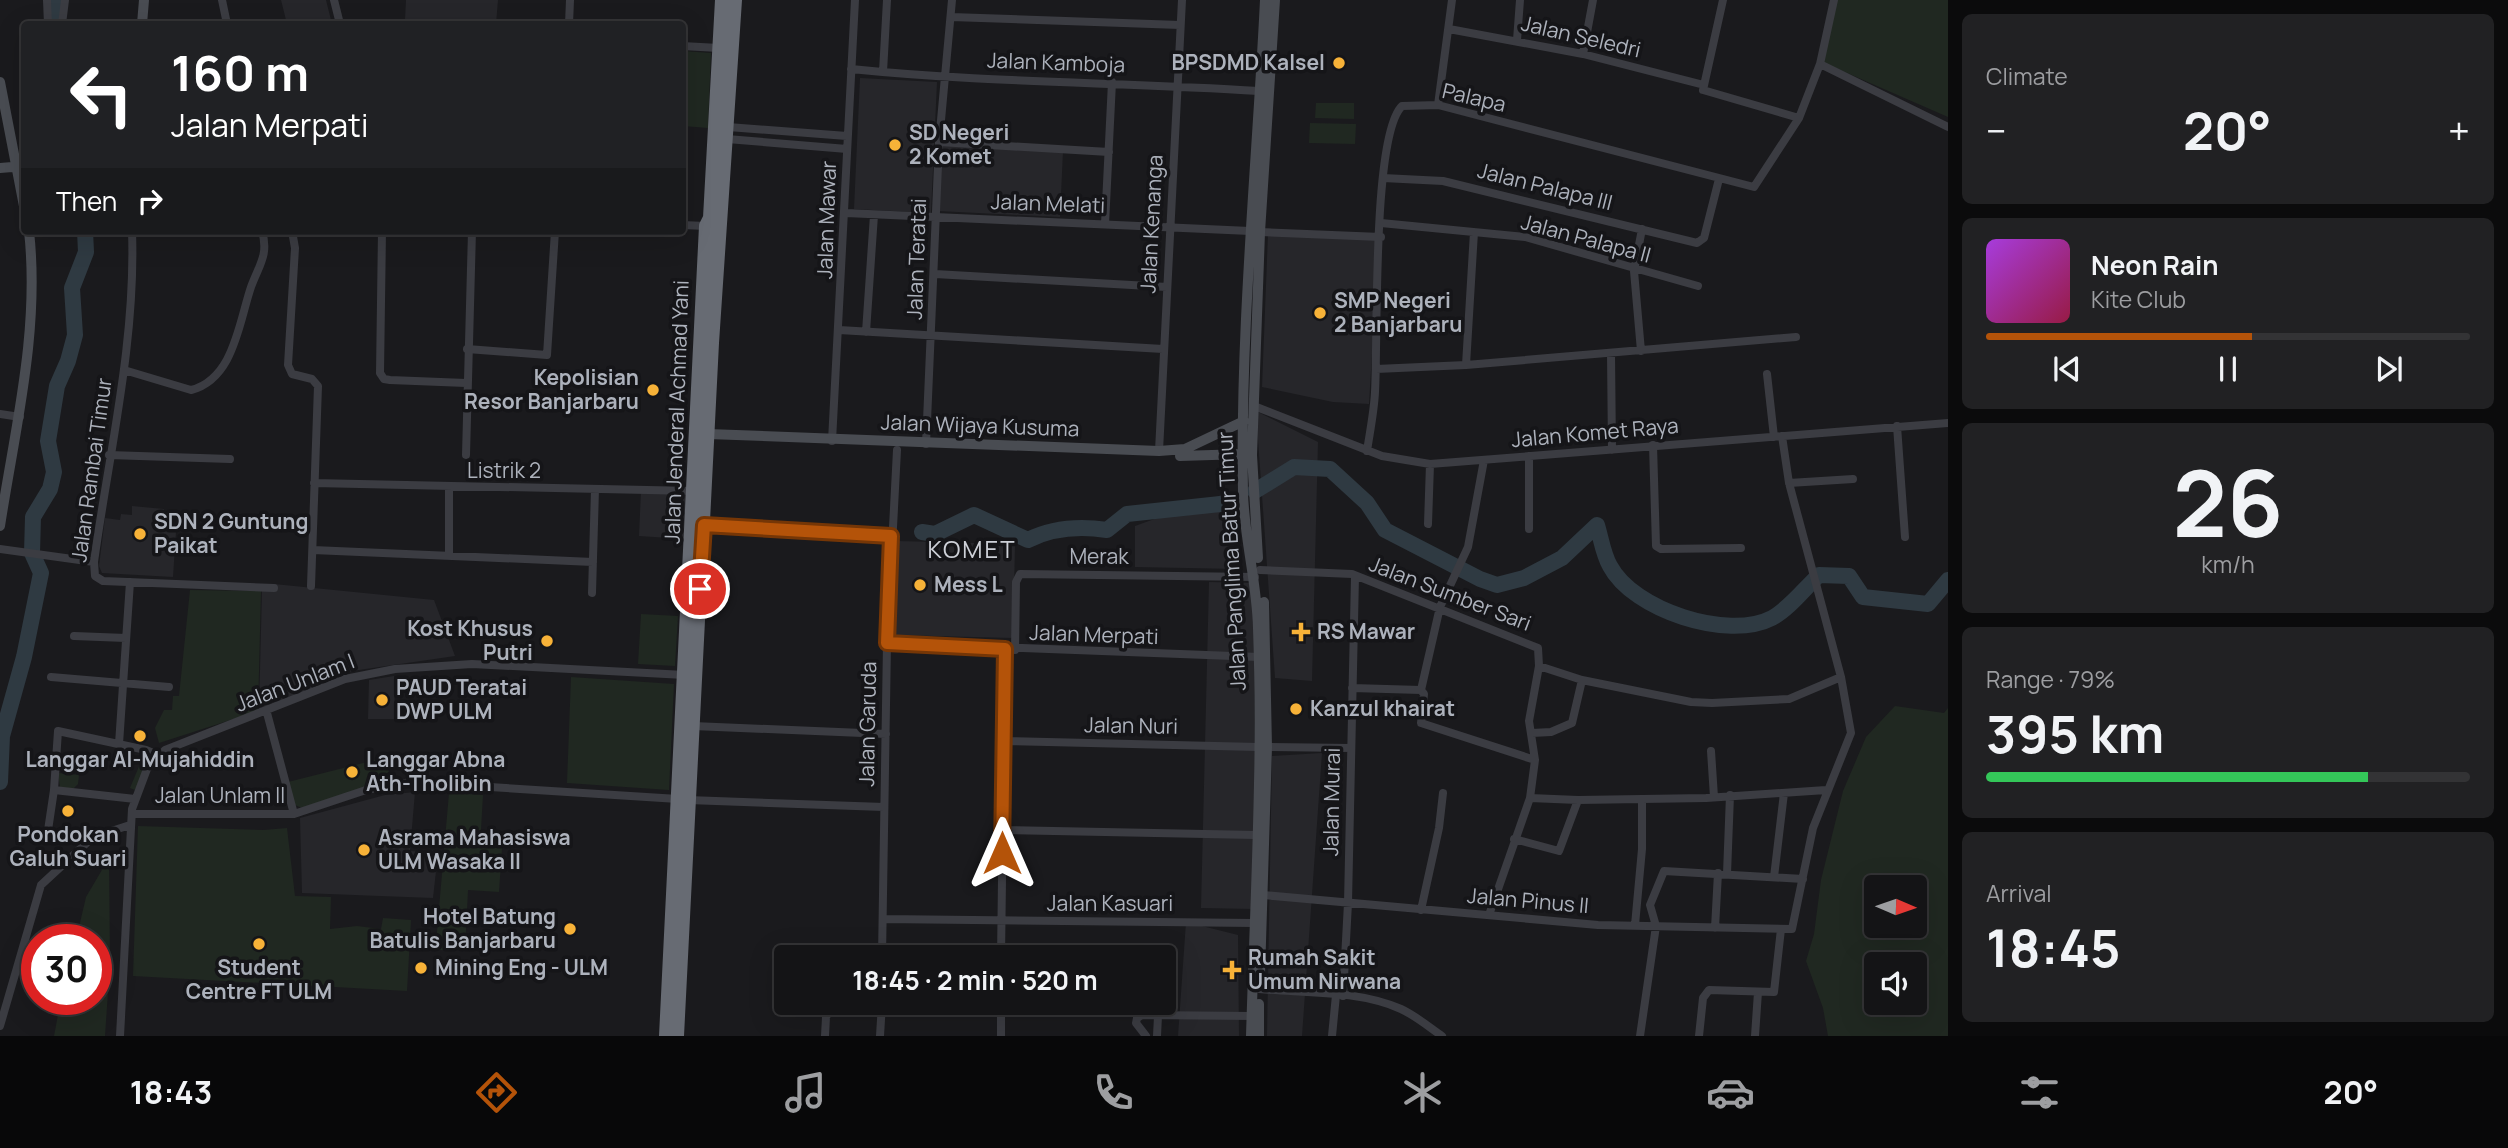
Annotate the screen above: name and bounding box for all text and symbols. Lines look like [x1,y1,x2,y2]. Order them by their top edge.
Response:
street label: Jalan Seledri [1519,9,1644,63]
text: 160 m [171,39,309,106]
street label: Jalan Kamboja [986,46,1126,78]
place label: BPSDMD Kalsel [1171,48,1325,76]
icon: left [56,49,147,140]
marker: BPSDMD Kalsel [1331,55,1347,71]
text: Climate [1986,60,2068,92]
street label: Palapa [1440,76,1509,118]
text: 20° [2183,95,2272,166]
text: Jalan Merpati [171,103,368,147]
text: − [1986,104,2007,156]
text: + [2448,104,2470,156]
place label: SD Negeri 2 Komet [909,118,1009,170]
marker: SD Negeri 2 Komet [887,137,903,153]
street label: Jalan Kenanga [1133,154,1169,294]
street label: Jalan Palapa III [1475,156,1616,216]
street label: Jalan Mawar [810,160,842,280]
icon: right [131,182,169,220]
text: Then [56,183,117,219]
street label: Jalan Melati [990,187,1106,219]
street label: Jalan Teratai [900,198,932,320]
street label: Jalan Palapa II [1518,207,1654,269]
text: Neon Rain [2091,247,2219,283]
street label: Jalan Jenderal Achmad Yani [657,280,695,544]
text: Kite Club [2091,283,2186,315]
place label: SMP Negeri 2 Banjarbaru [1334,286,1462,338]
marker: SMP Negeri 2 Banjarbaru [1312,305,1328,321]
icon: previous [2048,350,2086,388]
icon: pause [2209,350,2247,388]
icon: next [2370,350,2408,388]
place label: Kepolisian Resor Banjarbaru [464,363,639,415]
street label: Jalan Rambai Timur [64,375,118,564]
marker: Kepolisian Resor Banjarbaru [645,382,661,398]
street label: Jalan Wijaya Kusuma [880,408,1080,442]
street label: Jalan Komet Raya [1510,411,1680,453]
street label: Jalan Panglima Batur Timur [1210,430,1252,691]
text: 26 [2173,440,2283,564]
street label: Listrik 2 [467,456,541,484]
place label: SDN 2 Guntung Paikat [154,507,308,559]
marker: SDN 2 Guntung Paikat [132,526,148,542]
district label: KOMET [928,532,1016,565]
street label: Merak [1069,542,1129,570]
text: km/h [2201,548,2255,580]
street label: Jalan Sumber Sari [1365,549,1535,637]
pin [670,559,730,619]
icon: arrive [681,570,719,608]
place label: Mess L [934,570,1003,598]
marker: Mess L [912,577,928,593]
place label: Kost Khusus Putri [407,614,533,666]
place label: RS Mawar [1317,617,1415,645]
street label: Jalan Merpati [1029,618,1159,650]
marker: RS Mawar [1291,622,1311,642]
marker: Kost Khusus Putri [539,633,555,649]
street label: Jalan Unlam I [231,647,358,718]
street label: Jalan Garuda [852,661,882,787]
text: Range · 79% [1986,663,2115,695]
place label: PAUD Teratai DWP ULM [396,673,527,725]
marker: PAUD Teratai DWP ULM [374,692,390,708]
place label: Kanzul khairat [1310,694,1455,722]
text: 395 km [1986,698,2164,769]
marker: Kanzul khairat [1288,701,1304,717]
street label: Jalan Nuri [1084,710,1178,740]
marker: Langgar Al-Mujahiddin [132,728,148,744]
place label: Langgar Al-Mujahiddin [26,745,254,773]
place label: Langgar Abna Ath-Tholibin [366,745,505,797]
street label: Jalan Murai [1316,747,1346,856]
marker: Langgar Abna Ath-Tholibin [344,764,360,780]
street label: Jalan Unlam II [155,781,285,809]
marker: Pondokan Galuh Suari [60,803,76,819]
position arrow [965,816,1039,890]
place label: Pondokan Galuh Suari [9,820,127,872]
place label: Asrama Mahasiswa ULM Wasaka II [378,823,571,875]
marker: Asrama Mahasiswa ULM Wasaka II [356,842,372,858]
north arrow [1864,875,1927,938]
map controls [1864,875,1927,1015]
text: Arrival [1986,877,2052,909]
street label: Jalan Pinus II [1466,881,1590,919]
street label: Jalan Kasuari [1047,889,1173,917]
place label: Hotel Batung Batulis Banjarbaru [370,902,556,954]
text: 18:45 [1986,912,2121,983]
marker: Hotel Batung Batulis Banjarbaru [562,921,578,937]
speed limit sign: 30 [21,924,112,1015]
marker: Student Centre FT ULM [251,936,267,952]
place label: Rumah Sakit Umum Nirwana [1248,943,1401,995]
button: sound [1864,952,1927,1015]
place label: Student Centre FT ULM [186,953,332,1005]
place label: Mining Eng - ULM [435,953,608,981]
marker: Mining Eng - ULM [413,960,429,976]
marker: Rumah Sakit Umum Nirwana [1222,960,1242,980]
text: 18:45 · 2 min · 520 m [852,962,1098,998]
icon: directions [472,1068,521,1117]
icon: music [781,1068,830,1117]
icon: phone [1089,1068,1138,1117]
icon: climate [1398,1068,1447,1117]
icon: car [1706,1068,1755,1117]
icon: filters [2015,1068,2064,1117]
text: 18:43 [130,1070,212,1114]
text: 20° [2324,1070,2378,1114]

